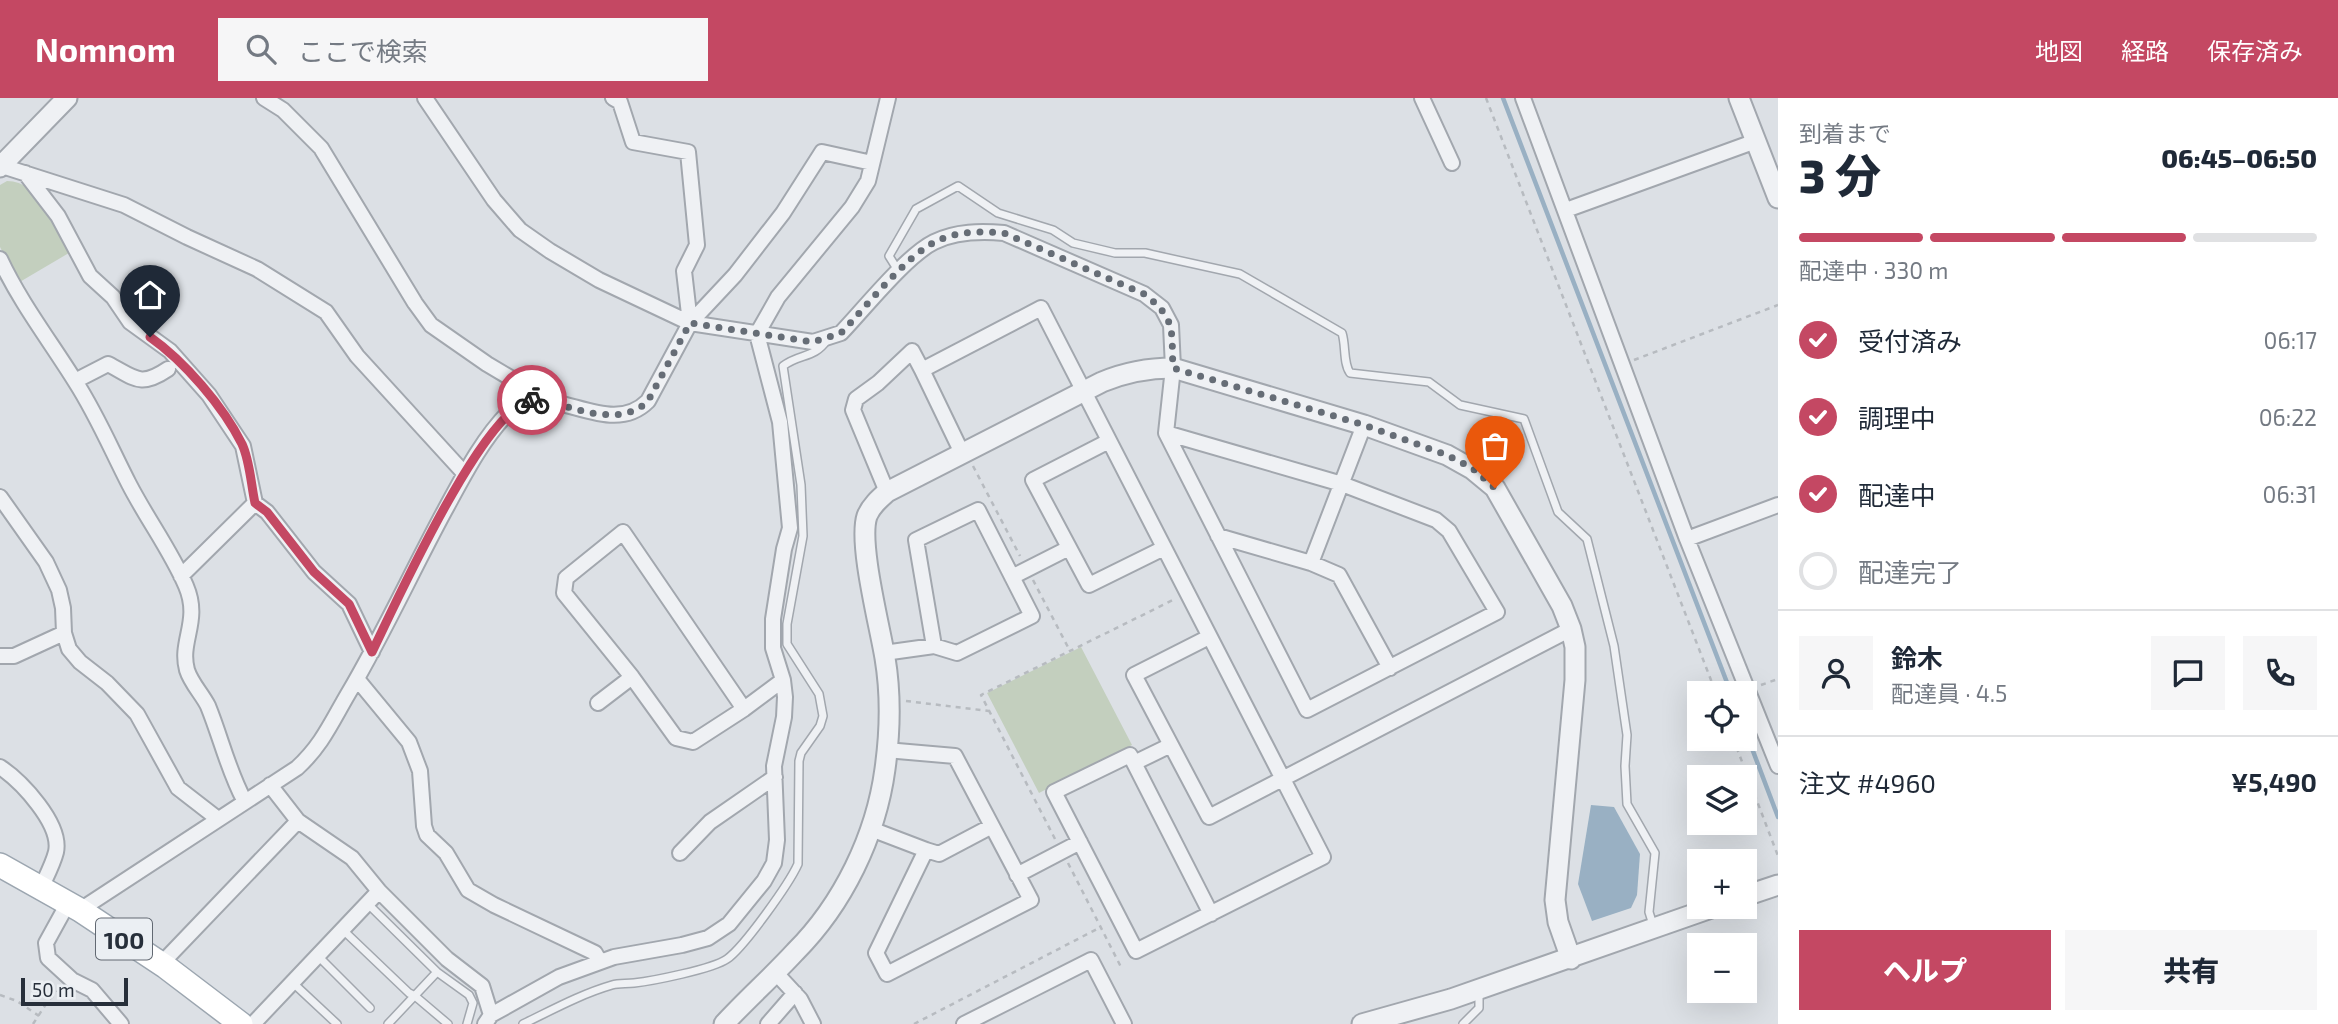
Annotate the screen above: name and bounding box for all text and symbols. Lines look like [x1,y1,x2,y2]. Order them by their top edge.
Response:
search box [218,18,708,81]
text: Nomnom [35,29,176,69]
icon: search [242,30,280,68]
text: ここで検索 [298,35,428,66]
text: 地図 [2035,36,2083,65]
text: 経路 [2121,36,2169,65]
text: 保存済み [2207,36,2303,65]
text: 到着まで [1799,119,1891,147]
text: 06:45–06:50 [2161,142,2317,173]
text: 3 分 [1799,147,1881,202]
text: 配達中 · 330 m [1799,256,1948,284]
pin [120,265,180,337]
icon: home [131,276,169,314]
icon: check [1799,321,1837,359]
text: 受付済み [1858,325,1962,356]
text: 06:17 [2264,326,2317,354]
courier [497,365,567,435]
icon: bike [513,381,551,419]
icon: check [1799,398,1837,436]
text: 調理中 [1858,402,1936,433]
text: 06:22 [2259,403,2317,431]
pin [1465,416,1525,488]
icon: bag [1476,427,1514,465]
icon: check [1799,475,1837,513]
text: 配達中 [1858,479,1936,510]
text: 06:31 [2263,480,2317,508]
text: 配達完了 [1858,556,1962,587]
button: person [1799,636,1873,710]
button: chat [2151,636,2225,710]
button: phone [2243,636,2317,710]
text: 鈴木 [1891,642,1943,673]
text: 配達員 · 4.5 [1891,679,2007,707]
map controls [1687,681,1757,1003]
button: locate [1687,681,1757,751]
button: layers [1687,765,1757,835]
text: ¥5,490 [2231,766,2317,797]
text: 注文 #4960 [1799,767,1936,798]
button: + [1687,849,1757,919]
road number: 100 [96,918,152,960]
button: ヘルプ [1799,930,2051,1010]
button: 共有 [2065,930,2317,1010]
button: − [1687,933,1757,1003]
scale bar [21,975,128,1007]
text: 50 m [32,978,75,1001]

